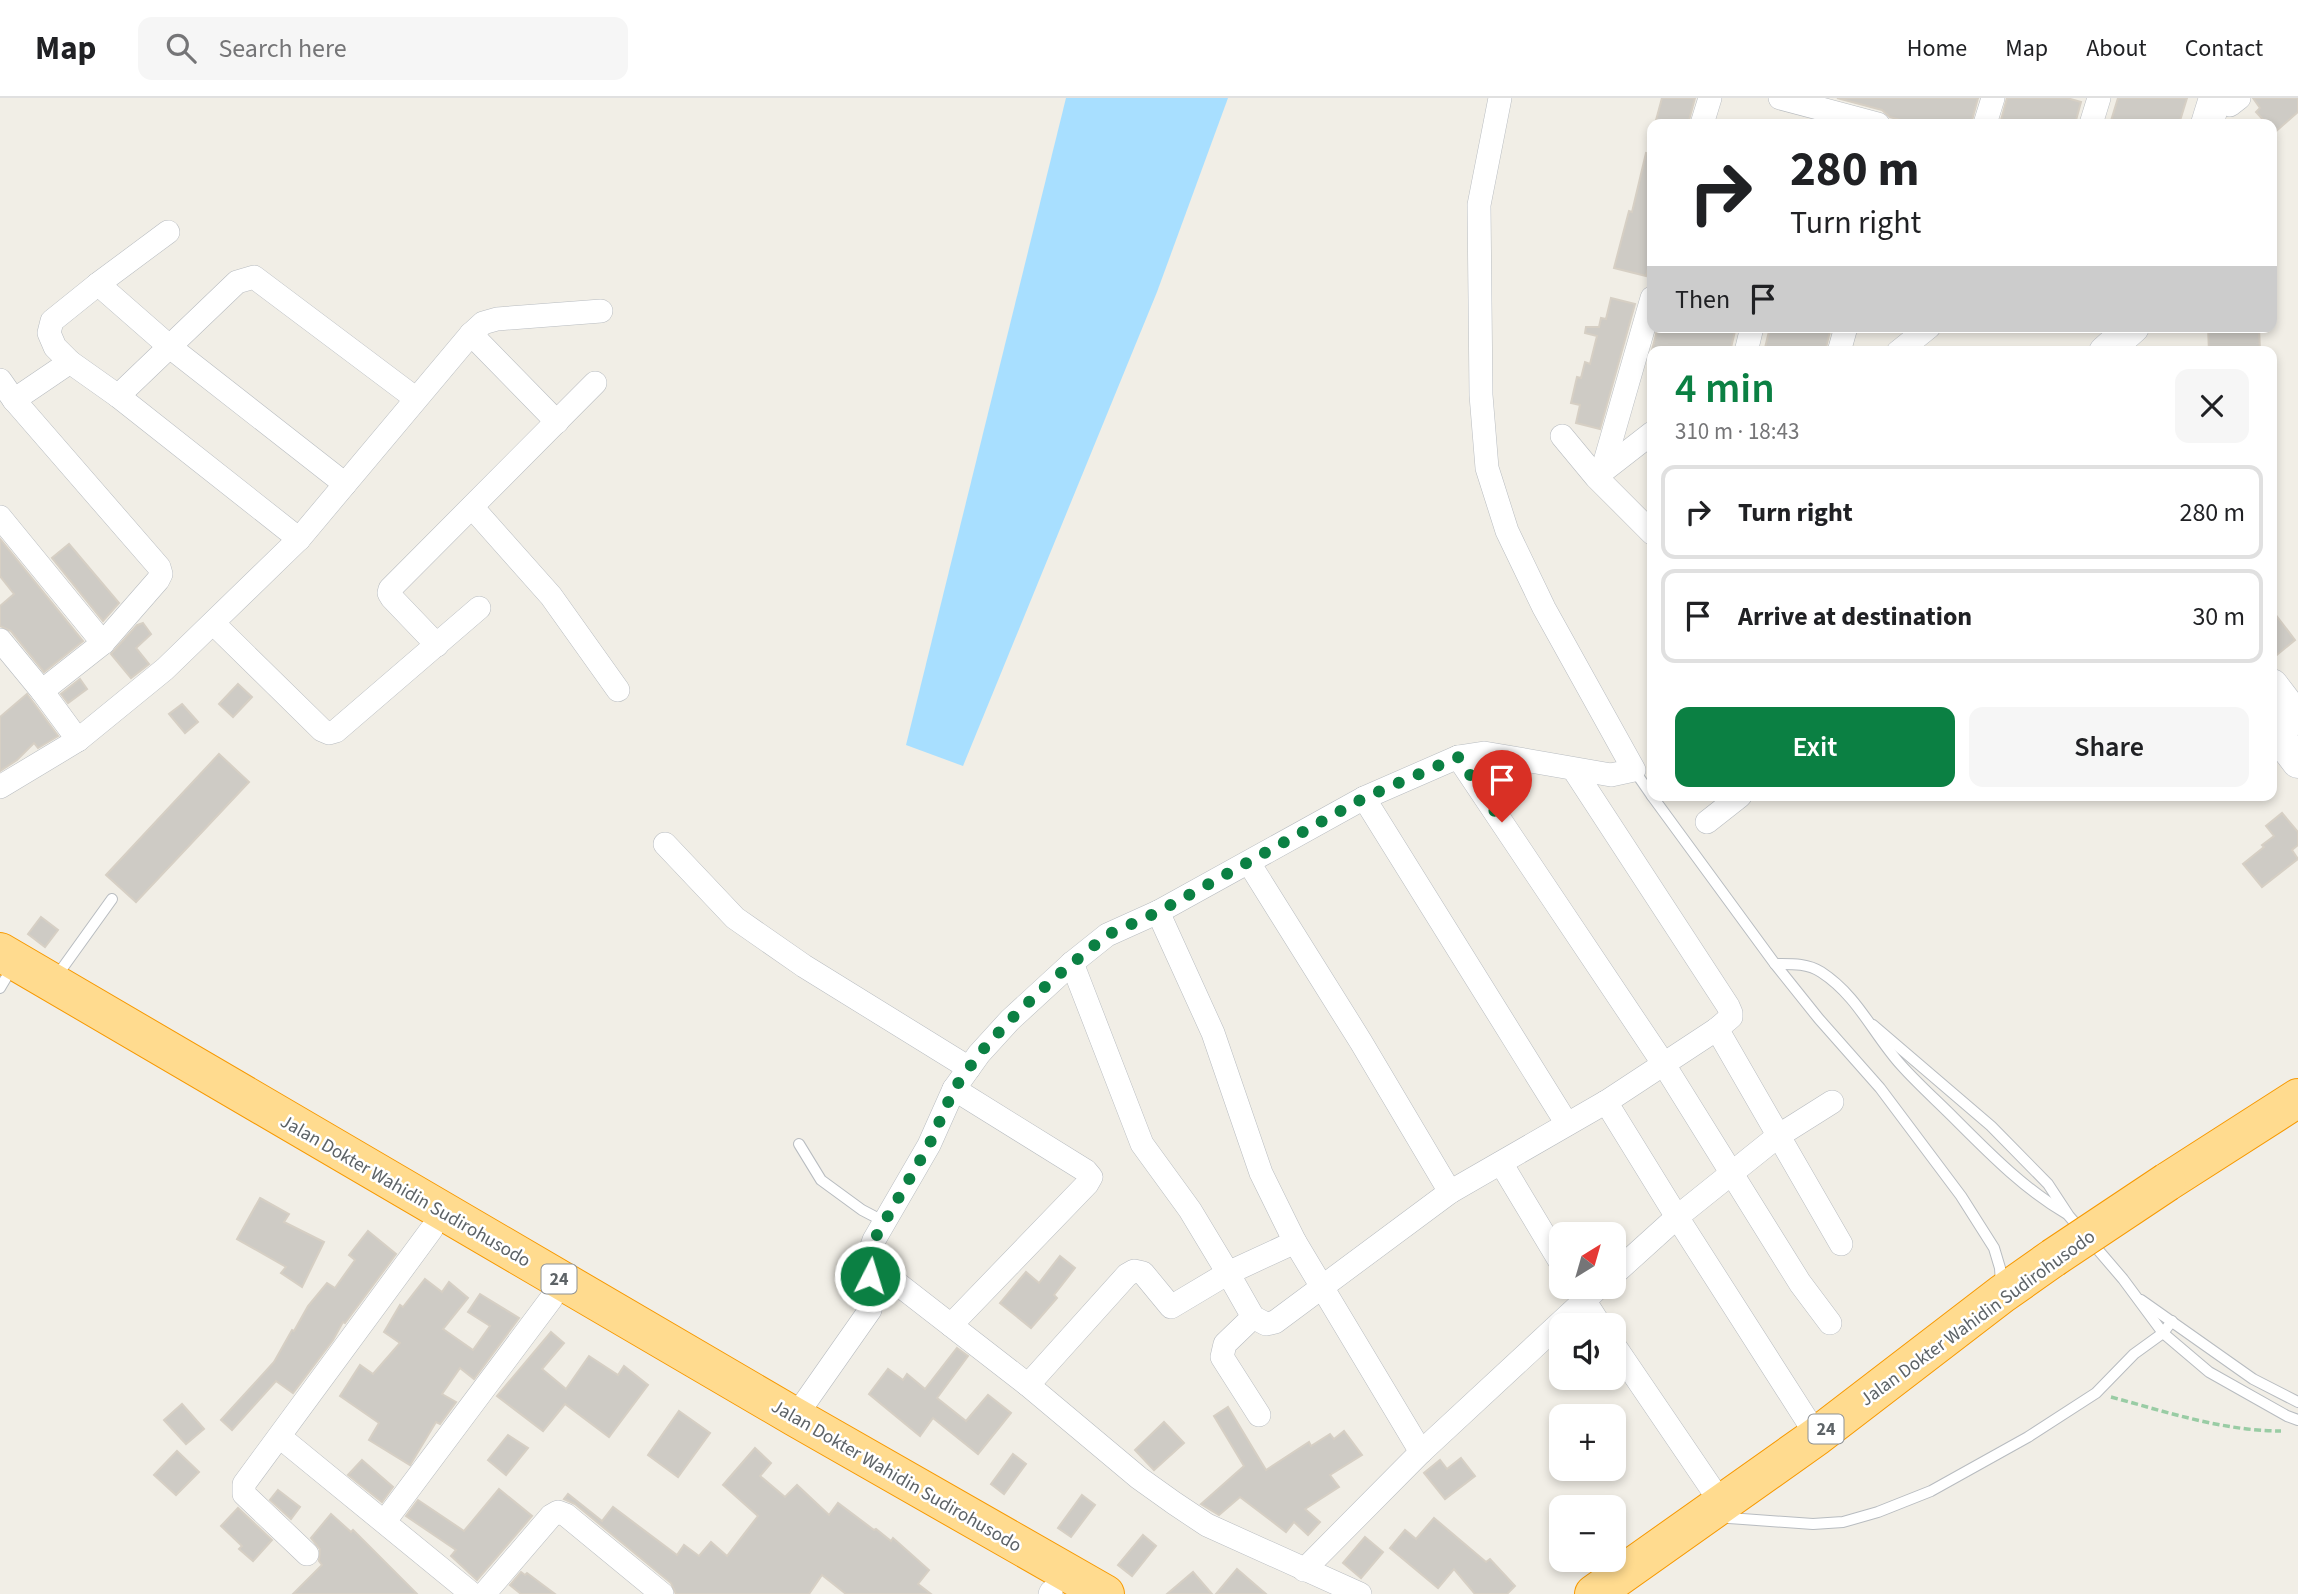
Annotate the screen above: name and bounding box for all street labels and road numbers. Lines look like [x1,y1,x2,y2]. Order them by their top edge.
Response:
street label: Jalan Dokter Wahidin Sudirohusodo [275,1108,535,1274]
street label: Jalan Dokter Wahidin Sudirohusodo [1855,1224,2101,1413]
road number: 24 [542,1264,576,1294]
street label: Jalan Dokter Wahidin Sudirohusodo [766,1393,1026,1559]
road number: 24 [1808,1414,1843,1444]

